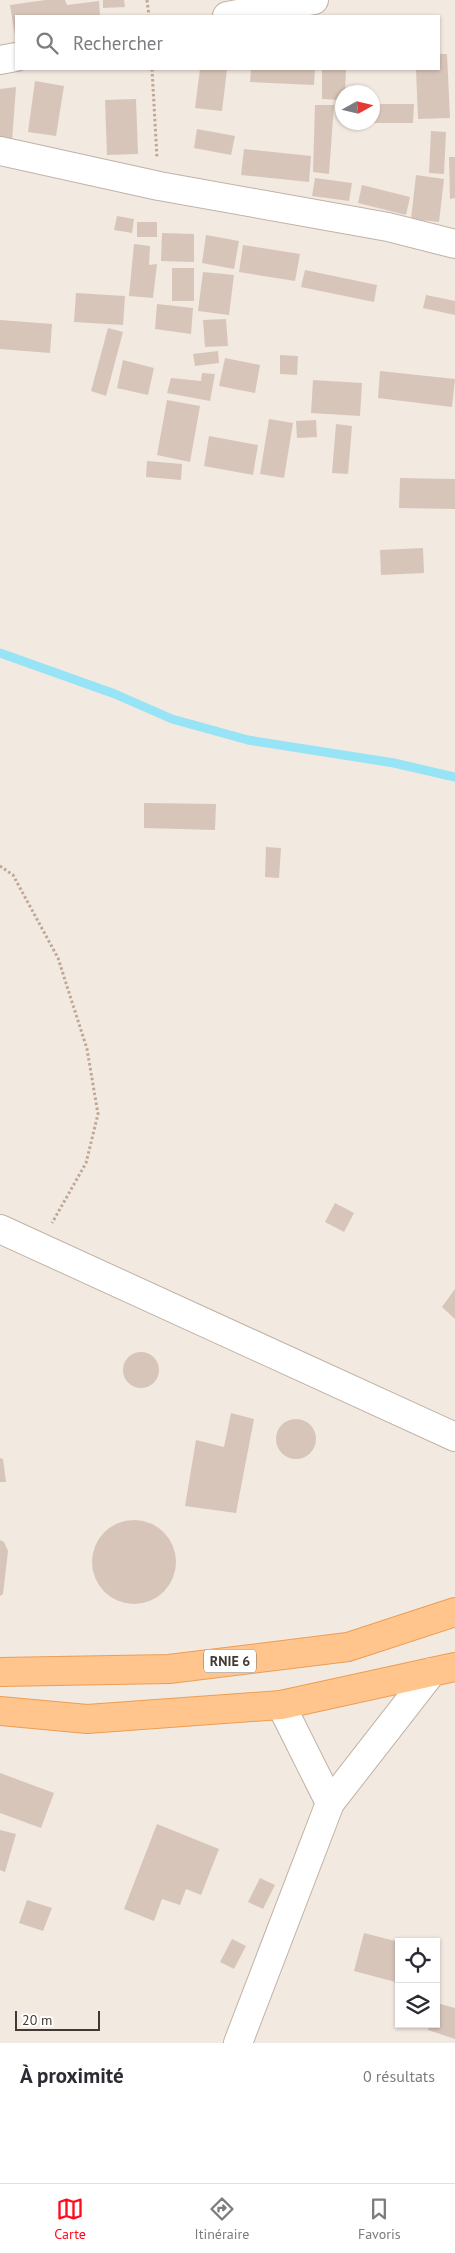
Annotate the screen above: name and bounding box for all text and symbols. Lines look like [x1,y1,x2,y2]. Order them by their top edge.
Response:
search box [15,15,440,70]
icon: search [33,29,61,57]
text: Rechercher [73,31,163,55]
north arrow [335,85,380,130]
road number: RNIE 6 [204,1650,256,1672]
map controls [395,1938,440,2028]
button: locate [395,1938,440,1983]
button: layers [395,1983,440,2028]
scale bar [15,2008,100,2031]
text: 20 m [22,2011,52,2029]
text: À proximité [20,2062,124,2089]
text: 0 résultats [363,2066,435,2086]
tab: Carte [54,2195,86,2243]
tab: Itinéraire [195,2195,249,2243]
tab: Favoris [358,2195,401,2243]

